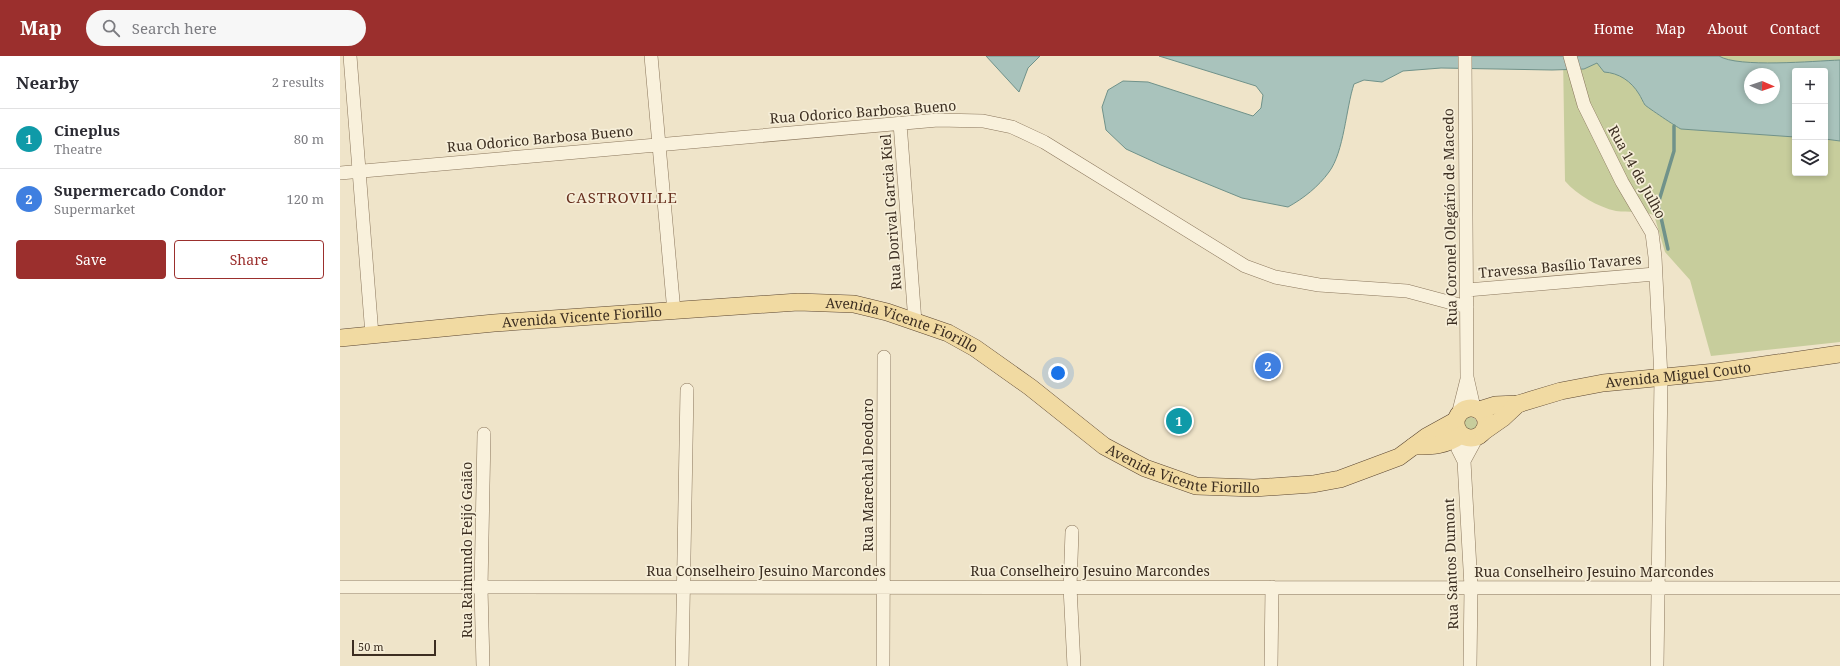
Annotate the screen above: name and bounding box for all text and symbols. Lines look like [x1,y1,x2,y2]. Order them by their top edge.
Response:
search box [86,10,366,46]
text: Map [20,15,62,41]
icon: search [100,17,122,39]
text: Search here [132,18,217,38]
text: Home [1594,19,1634,38]
text: Map [1656,19,1685,38]
text: About [1707,19,1748,38]
text: Contact [1770,19,1820,38]
north arrow [1744,68,1780,104]
map controls [1792,68,1828,176]
button: + [1792,68,1828,104]
text: Nearby [16,71,79,94]
text: 2 results [272,73,324,91]
street label: Rua Odorico Barbosa Bueno [769,95,957,128]
button: − [1792,104,1828,140]
street label: Rua Coronel Olegário de Macedo [1438,108,1461,326]
text: Cineplus [54,120,120,140]
street label: Rua Odorico Barbosa Bueno [446,121,634,156]
street label: Rua 14 de Julho [1604,122,1671,222]
text: 1 [25,130,33,148]
text: 80 m [294,130,324,148]
street label: Rua Dorival Garcia Kiel [876,133,905,291]
text: Theatre [54,140,102,158]
button: layers [1792,140,1828,176]
text: Supermercado Condor [54,180,226,200]
district label: CASTROVILLE [566,187,678,207]
text: 2 [25,190,33,208]
text: 120 m [287,190,324,208]
text: Supermarket [54,200,135,218]
button: Save [16,240,166,279]
button: Share [174,240,324,279]
street label: Travessa Basílio Tavares [1478,249,1642,282]
street label: Avenida Vicente Fiorillo [825,293,982,357]
street label: Avenida Vicente Fiorillo [501,301,663,331]
pin: 2 [1255,351,1281,381]
street label: Avenida Miguel Couto [1604,357,1752,392]
your location [1048,363,1068,383]
street label: Rua Marechal Deodoro [858,398,877,552]
pin: 1 [1166,406,1192,436]
street label: Avenida Vicente Fiorillo [1103,439,1260,497]
street label: Rua Raimundo Feijó Gaião [457,462,476,638]
street label: Rua Santos Dumont [1439,498,1462,630]
street label: Rua Conselheiro Jesuino Marcondes [646,561,886,580]
street label: Rua Conselheiro Jesuino Marcondes [970,561,1210,580]
street label: Rua Conselheiro Jesuino Marcondes [1474,562,1714,581]
scale bar [352,638,436,657]
text: 50 m [358,639,384,654]

